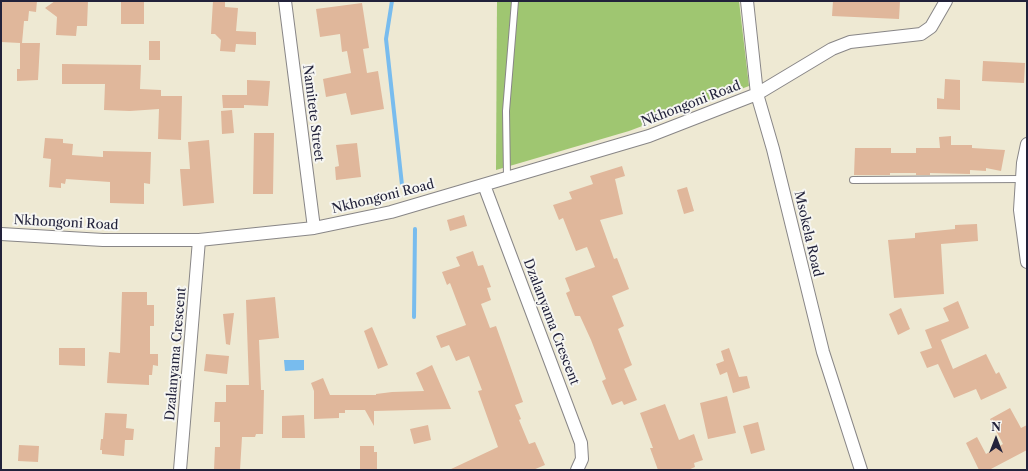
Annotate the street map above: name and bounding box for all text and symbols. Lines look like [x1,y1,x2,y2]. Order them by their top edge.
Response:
street label: Namitete Street [299,64,327,162]
street label: Nkhongoni Road [639,78,743,130]
street label: Nkhongoni Road [330,177,436,217]
street label: Msokela Road [791,190,825,278]
street label: Nkhongoni Road [13,212,119,234]
street label: Dzalanyama Crescent [520,257,582,387]
street label: Dzalanyama Crescent [162,287,190,421]
north arrow [976,419,1016,459]
text: N [991,420,1001,434]

